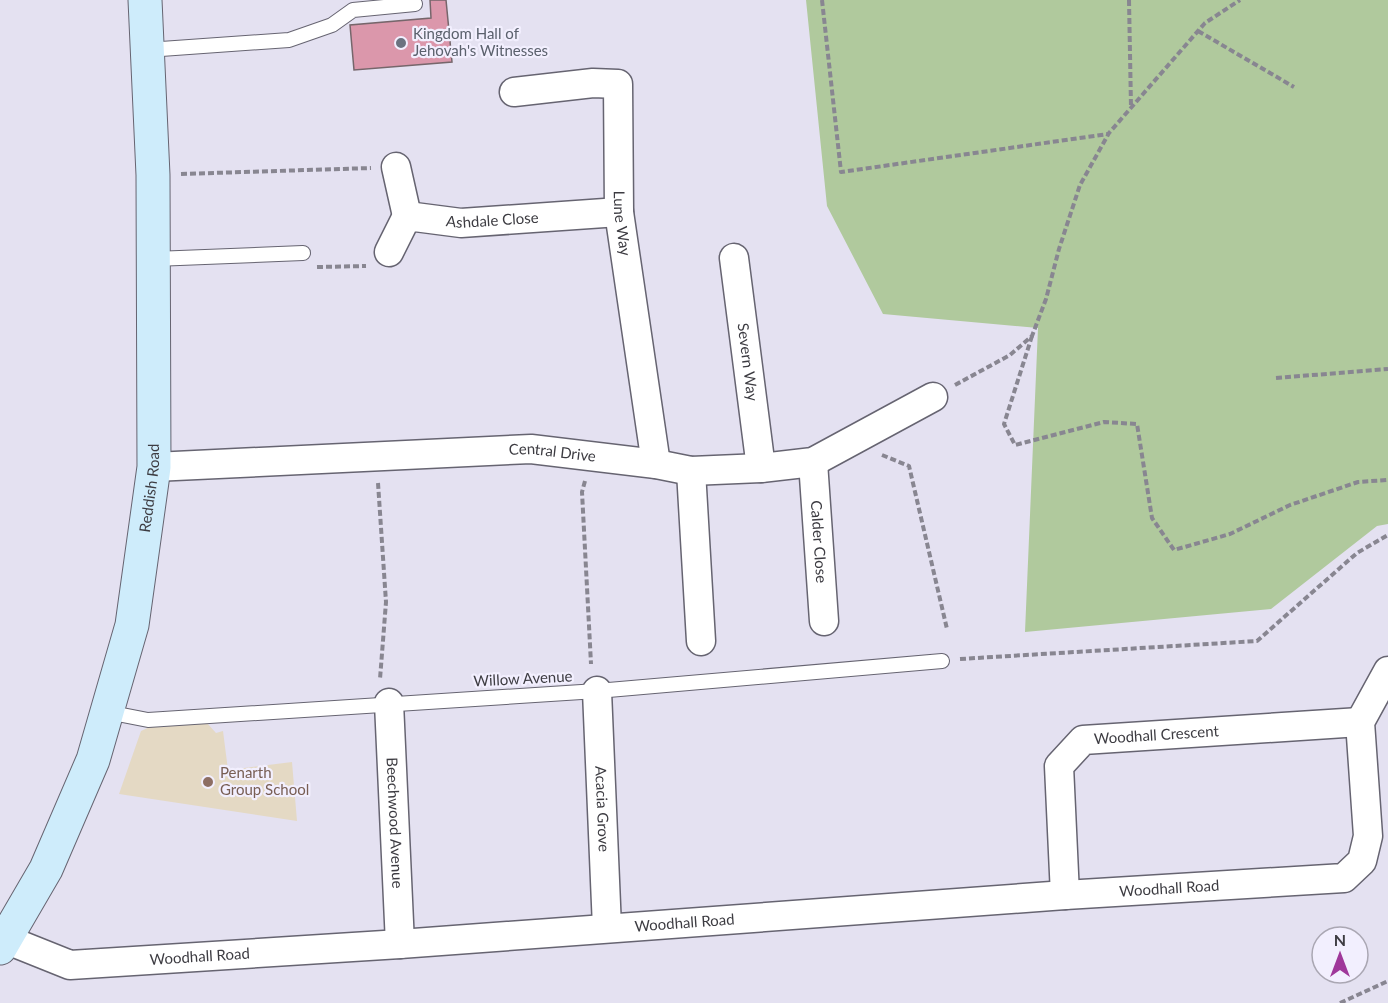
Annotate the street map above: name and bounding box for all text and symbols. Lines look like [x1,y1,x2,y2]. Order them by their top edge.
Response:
place label: Kingdom Hall of Jehovah's Witnesses [413,24,548,59]
marker: Kingdom Hall of Jehovah's Witnesses [394,36,408,50]
street label: Lune Way [611,191,635,257]
street label: Ashdale Close [445,208,539,231]
street label: Severn Way [734,322,762,402]
street label: Central Drive [508,439,597,465]
street label: Reddish Road [135,443,162,533]
street label: Calder Close [808,500,831,584]
street label: Willow Avenue [473,666,573,690]
street label: Woodhall Crescent [1093,721,1220,747]
street label: Beechwood Avenue [383,757,407,889]
place label: Penarth Group School [220,763,309,798]
street label: Acacia Grove [592,765,614,852]
marker: Penarth Group School [201,775,215,789]
street label: Woodhall Road [1119,876,1220,900]
street label: Woodhall Road [634,909,735,935]
north arrow [1310,925,1370,985]
text: N [1334,930,1346,949]
street label: Woodhall Road [149,944,250,968]

